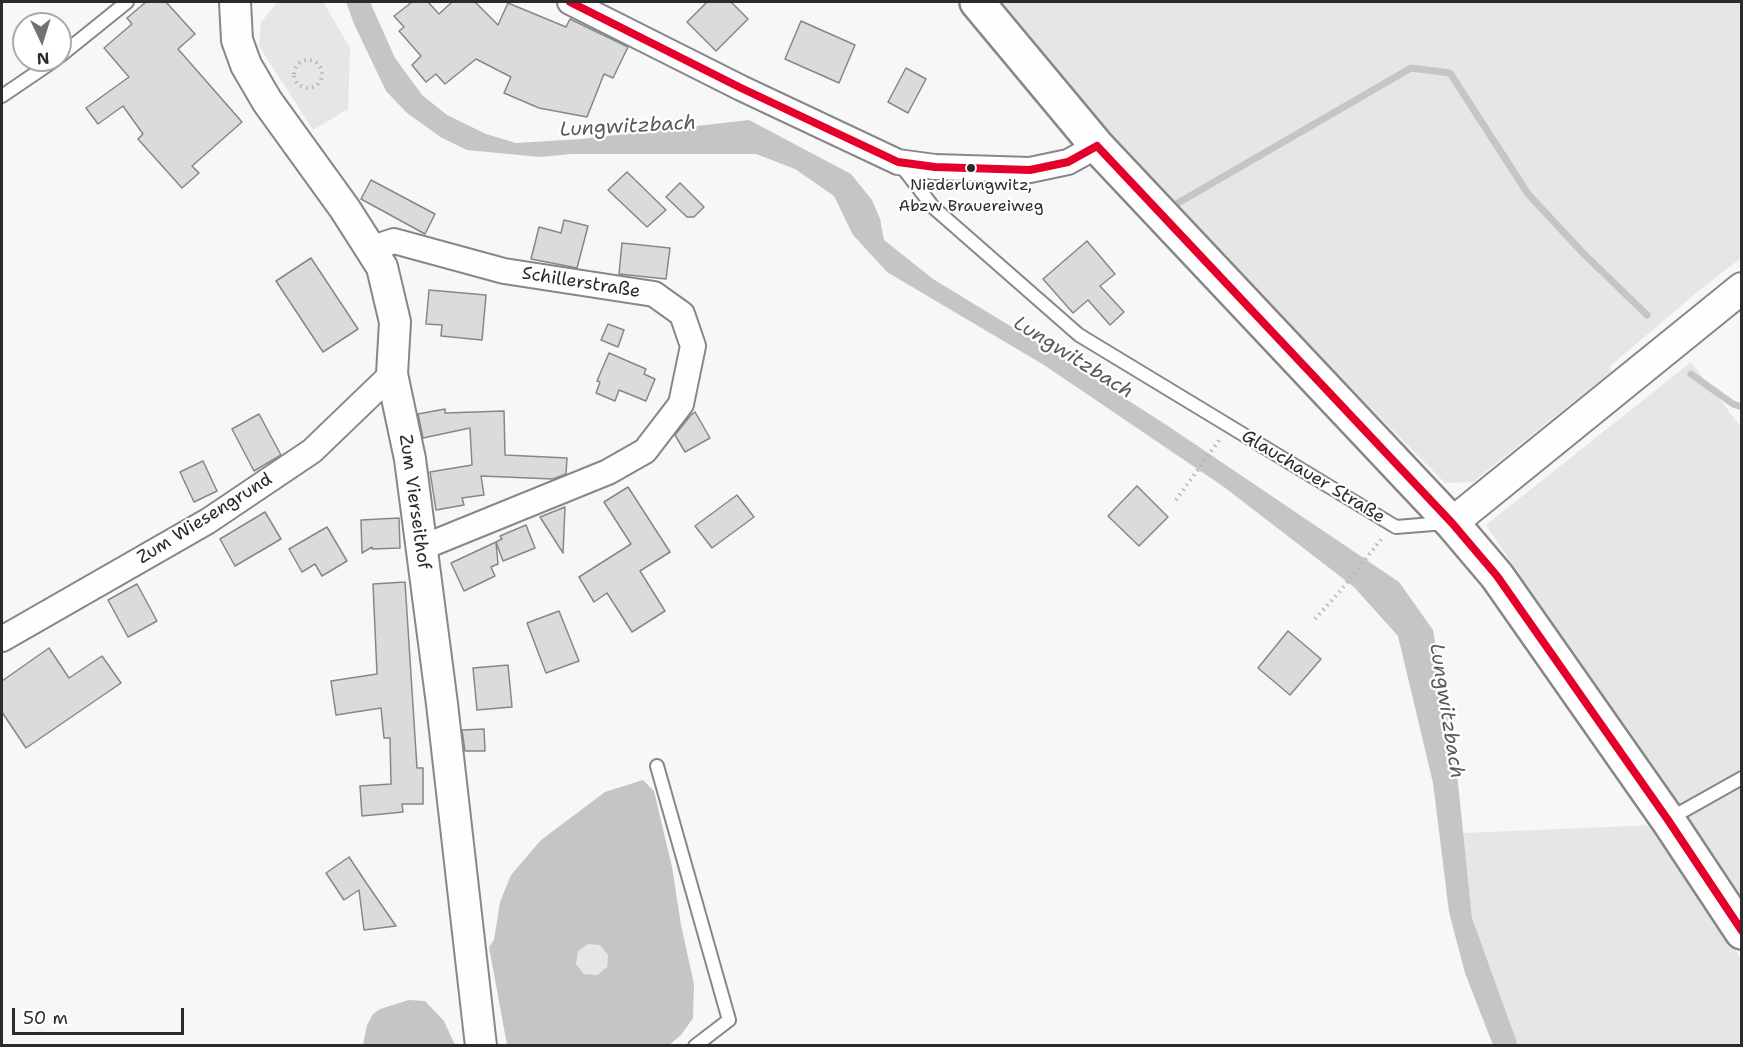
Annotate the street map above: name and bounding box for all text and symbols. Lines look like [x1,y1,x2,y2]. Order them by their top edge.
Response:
north arrow [12,12,72,72]
text: N [36,48,50,69]
water label: Lungwitzbach [559,111,697,143]
marker: Niederlungwitz, Abzw Brauereiweg [965,162,977,174]
place label: Niederlungwitz, Abzw Brauereiweg [898,176,1044,214]
street label: Schillerstraße [520,263,642,303]
water label: Lungwitzbach [1009,312,1137,404]
street label: Glauchauer Straße [1237,426,1389,528]
street label: Zum Vierseithof [394,433,434,571]
street label: Zum Wiesengrund [134,469,276,569]
water label: Lungwitzbach [1423,642,1469,780]
scale bar [15,996,188,1034]
text: 50 m [23,1006,68,1030]

